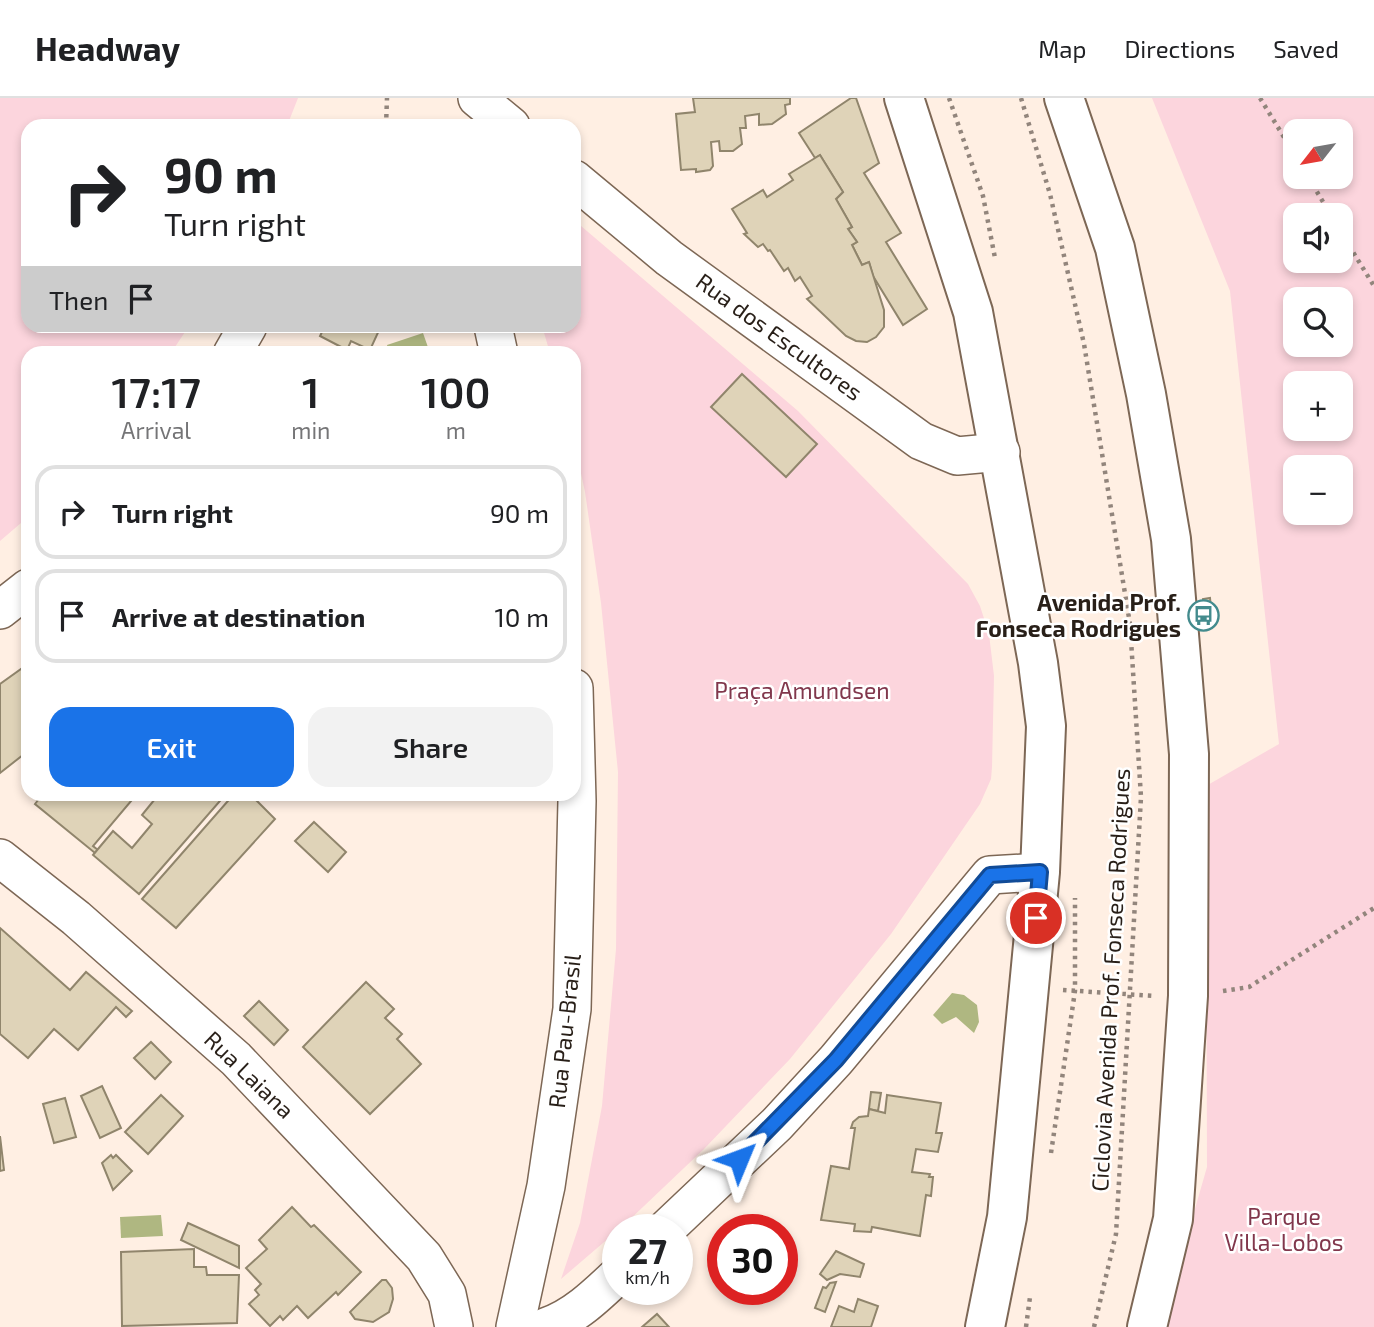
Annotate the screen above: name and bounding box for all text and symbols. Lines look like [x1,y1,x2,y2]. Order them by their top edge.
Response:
text: Headway [35,28,180,68]
text: Map [1038,34,1086,63]
text: Directions [1124,34,1235,63]
text: Saved [1273,34,1339,63]
north arrow [1283,119,1353,189]
map controls [1283,119,1353,525]
text: 90 m [164,144,278,203]
icon: right [49,147,140,238]
button: sound [1283,203,1353,273]
text: Turn right [164,204,306,242]
street label: Rua dos Escultores [691,267,868,406]
icon: arrive [122,280,160,318]
text: Then [49,284,108,315]
button: search [1283,287,1353,357]
text: 17:17 [111,366,201,416]
text: 1 [302,366,320,416]
text: 100 [421,366,490,416]
button: + [1283,371,1353,441]
text: Arrival [121,416,191,444]
text: min [291,416,330,444]
text: m [446,416,466,444]
button: − [1283,455,1353,525]
icon: right [53,493,91,531]
text: Turn right [112,497,233,528]
text: 90 m [490,497,549,528]
place label: Avenida Prof. Fonseca Rodrigues [976,588,1181,642]
icon: arrive [53,597,91,635]
bus stop icon: Avenida Prof. Fonseca Rodrigues [1187,599,1221,633]
text: Arrive at destination [112,601,365,632]
text: 10 m [494,601,549,632]
park label: Praça Amundsen [714,676,890,705]
button: Exit [49,707,294,787]
button: Share [308,707,553,787]
street label: Ciclovia Avenida Prof. Fonseca Rodrigues [1085,768,1135,1192]
pin [1006,888,1066,948]
icon: arrive [1017,899,1055,937]
street label: Rua Pau-Brasil [542,952,586,1109]
street label: Rua Laiana [199,1025,300,1124]
position arrow [702,1122,776,1196]
park label: Parque Villa-Lobos [1224,1202,1344,1256]
speed limit sign: 30 [707,1214,798,1305]
text: 27 [628,1229,667,1271]
text: km/h [625,1266,670,1288]

